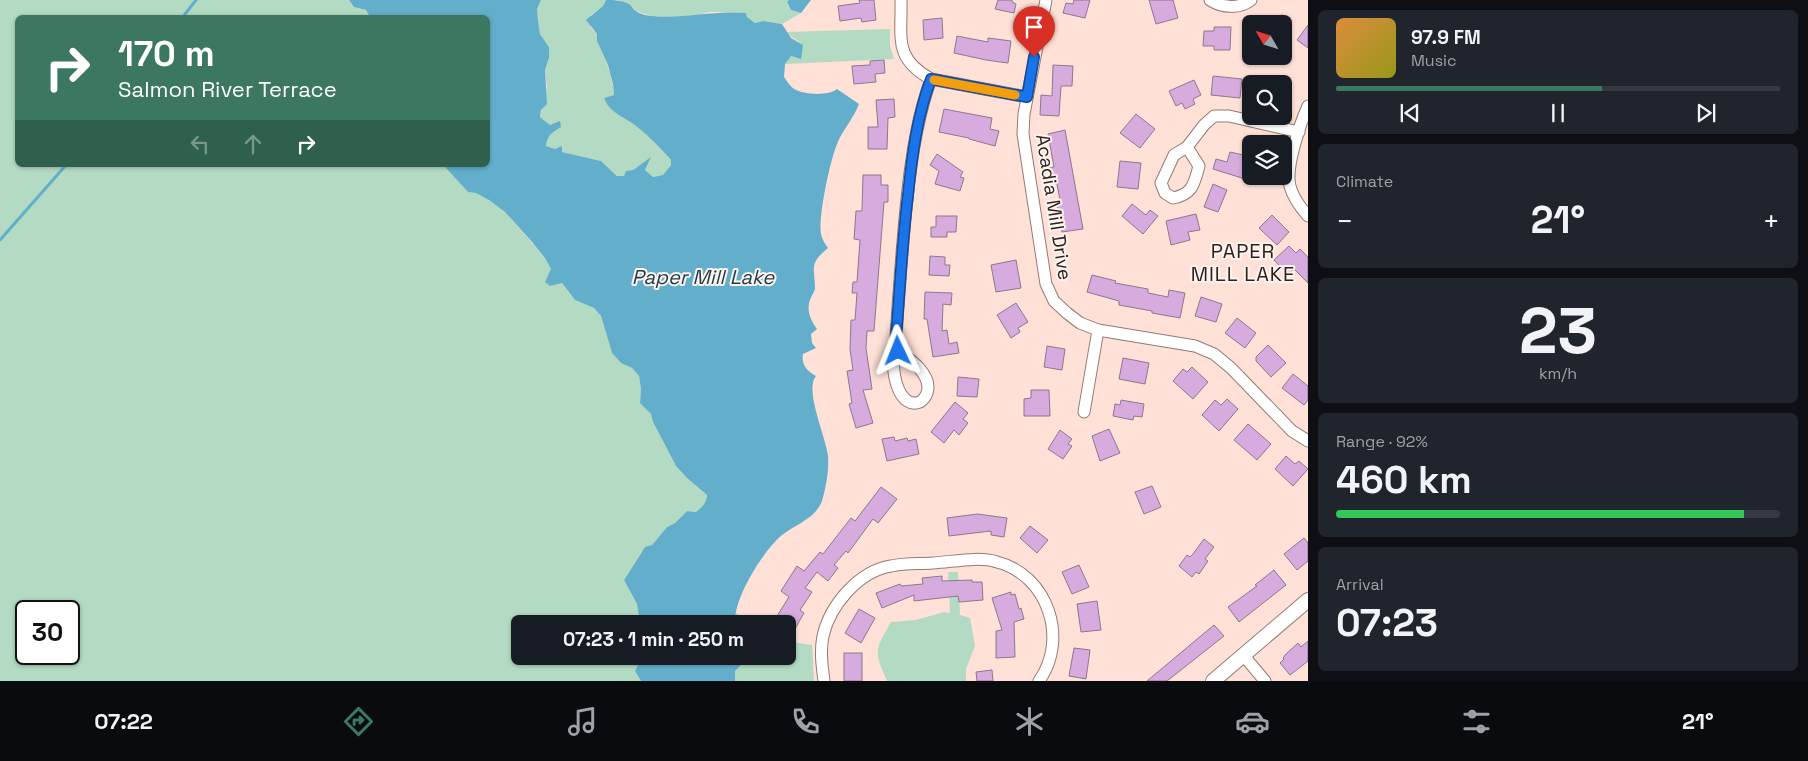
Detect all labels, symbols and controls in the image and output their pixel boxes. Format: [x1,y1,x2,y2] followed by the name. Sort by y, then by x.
[1013,6,1055,57] pin
[1020,13,1048,41] icon: arrive
[1242,15,1292,65] north arrow
[1242,15,1292,185] map controls
[1411,25,1481,50] text: 97.9 FM
[118,32,215,76] text: 170 m
[35,35,100,100] icon: right
[1411,50,1457,71] text: Music
[118,75,337,103] text: Salmon River Terrace
[1242,75,1292,125] button: search
[1396,99,1424,127] icon: previous
[1544,99,1572,127] icon: pause
[1692,99,1720,127] icon: next
[186,130,214,158] icon: left
[239,130,267,158] icon: ahead
[292,130,320,158] icon: right
[1030,132,1078,282] street label: Acadia Mill Drive
[1242,135,1292,185] button: layers
[1336,171,1393,192] text: Climate
[1531,196,1585,244] text: 21°
[1336,203,1353,239] text: −
[1763,203,1780,239] text: +
[1191,238,1295,287] district label: PAPER MILL LAKE
[632,264,775,290] water label: Paper Mill Lake
[1519,289,1597,372] text: 23
[871,324,923,376] position arrow
[1539,363,1577,384] text: km/h
[1336,431,1428,452] text: Range · 92%
[1336,456,1472,504] text: 460 km
[1336,574,1384,595] text: Arrival
[1336,599,1438,647] text: 07:23
[15,600,80,665] speed limit sign: 30
[563,627,744,652] text: 07:23 · 1 min · 250 m
[341,704,376,739] icon: directions
[565,704,600,739] icon: music
[788,704,823,739] icon: phone
[1012,704,1047,739] icon: climate
[1235,704,1270,739] icon: car
[1459,704,1494,739] icon: filters
[94,707,153,735] text: 07:22
[1682,707,1714,735] text: 21°

